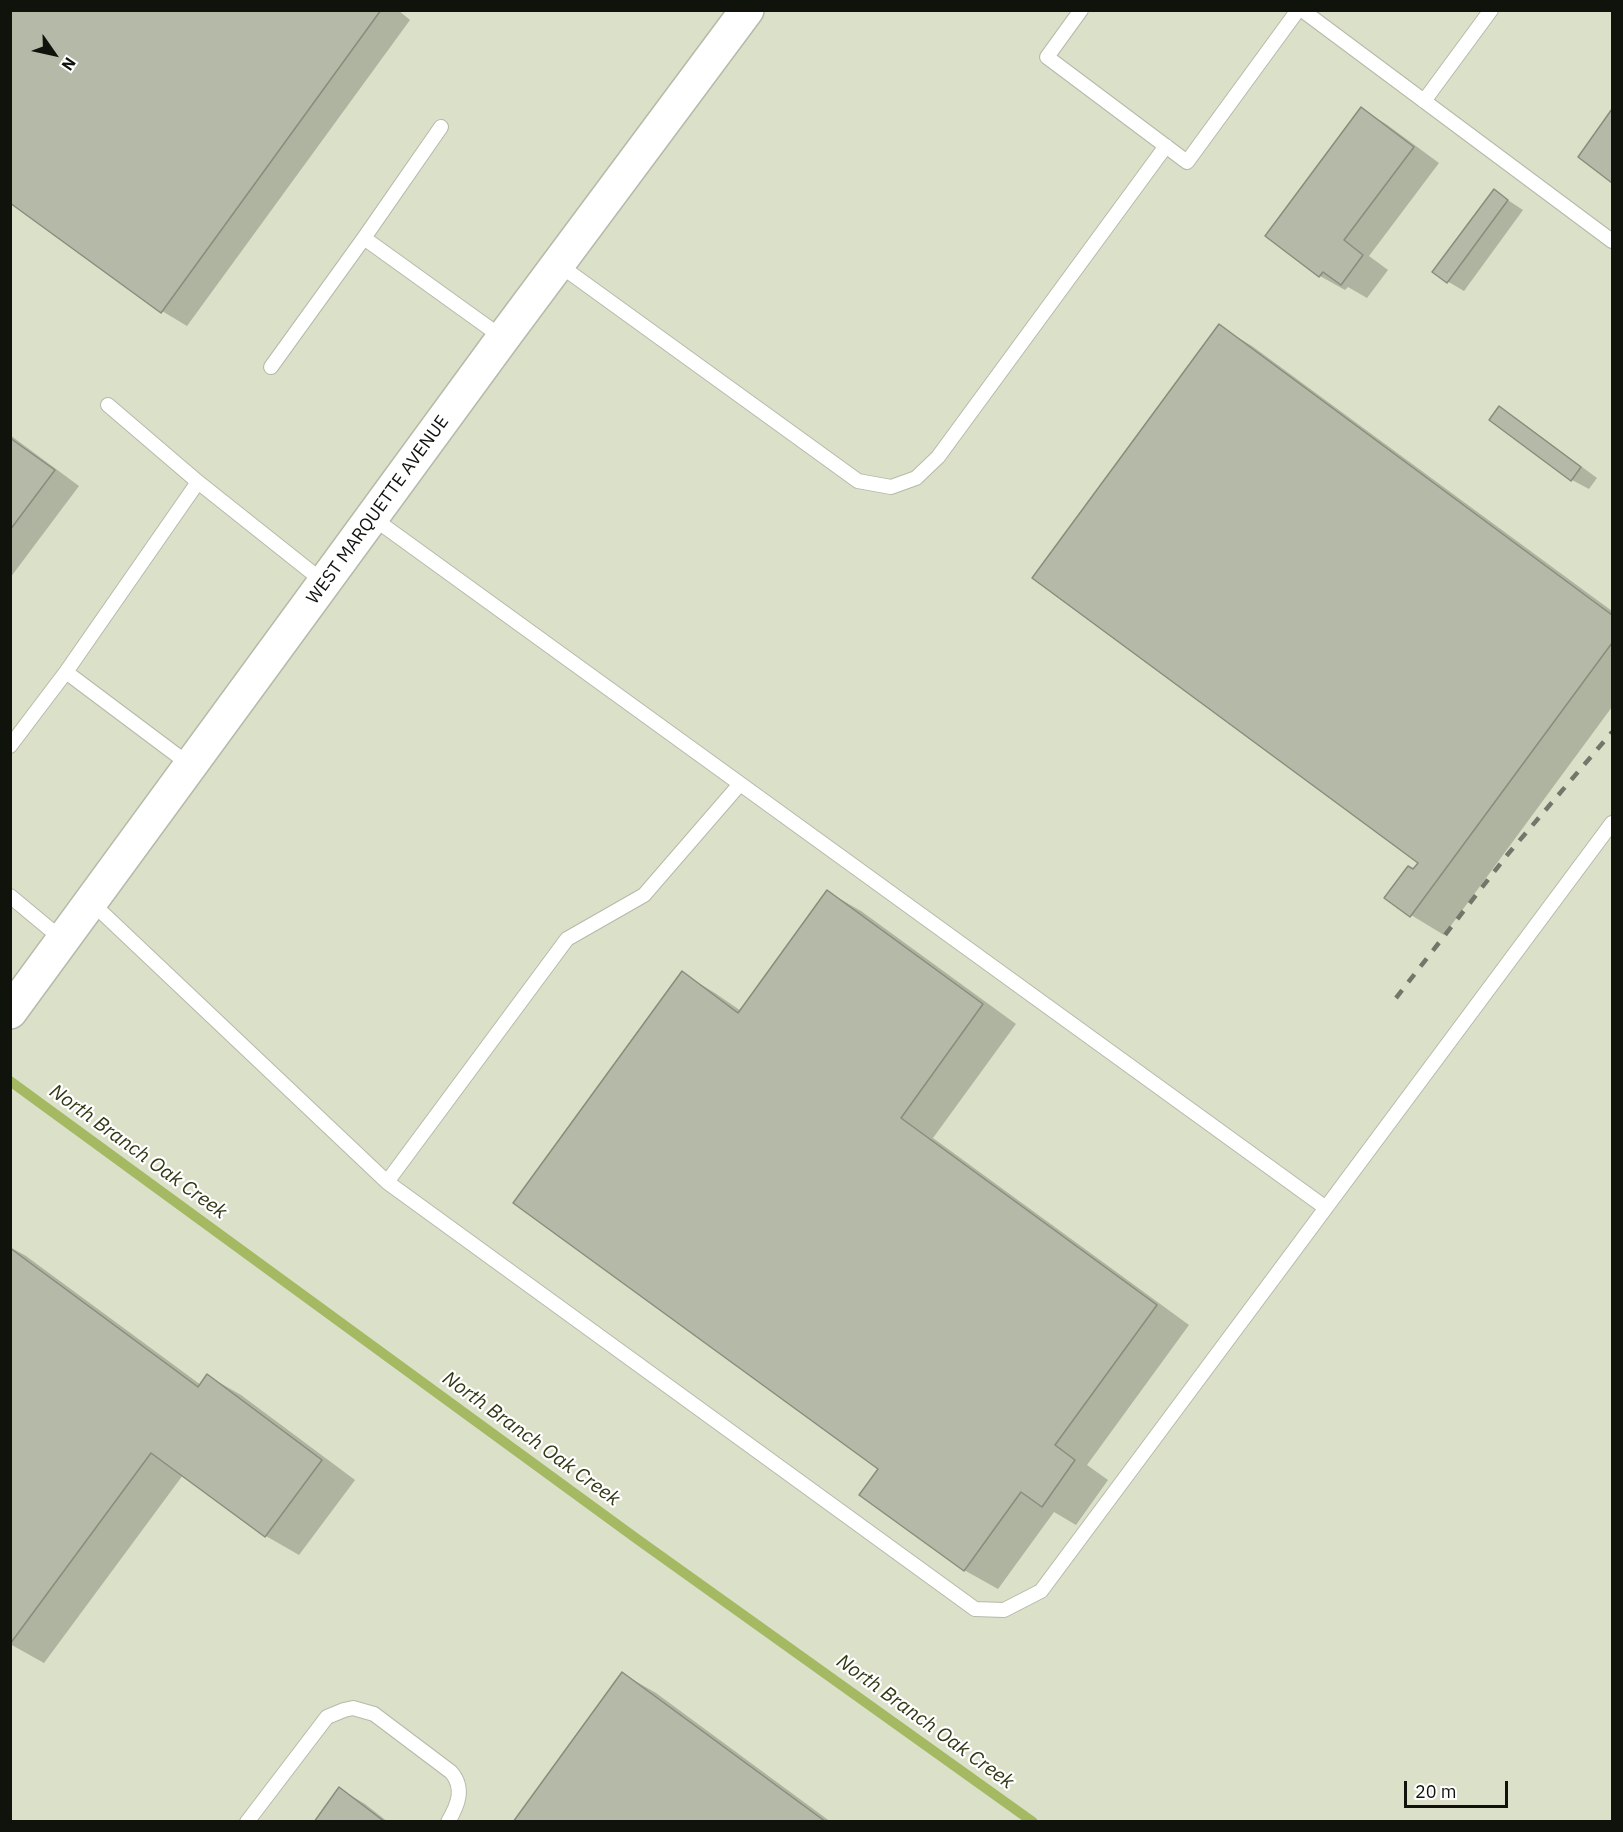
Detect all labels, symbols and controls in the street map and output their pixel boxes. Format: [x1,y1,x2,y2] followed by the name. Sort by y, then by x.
[24,24,84,84] north arrow
[57,54,80,74] text: N
[302,412,454,608] street label: WEST MARQUETTE AVENUE
[45,1080,231,1224] water label: North Branch Oak Creek
[438,1367,624,1511] water label: North Branch Oak Creek
[832,1650,1018,1794] water label: North Branch Oak Creek
[1407,1769,1510,1807] scale bar
[1415,1780,1457,1803] text: 20 m

